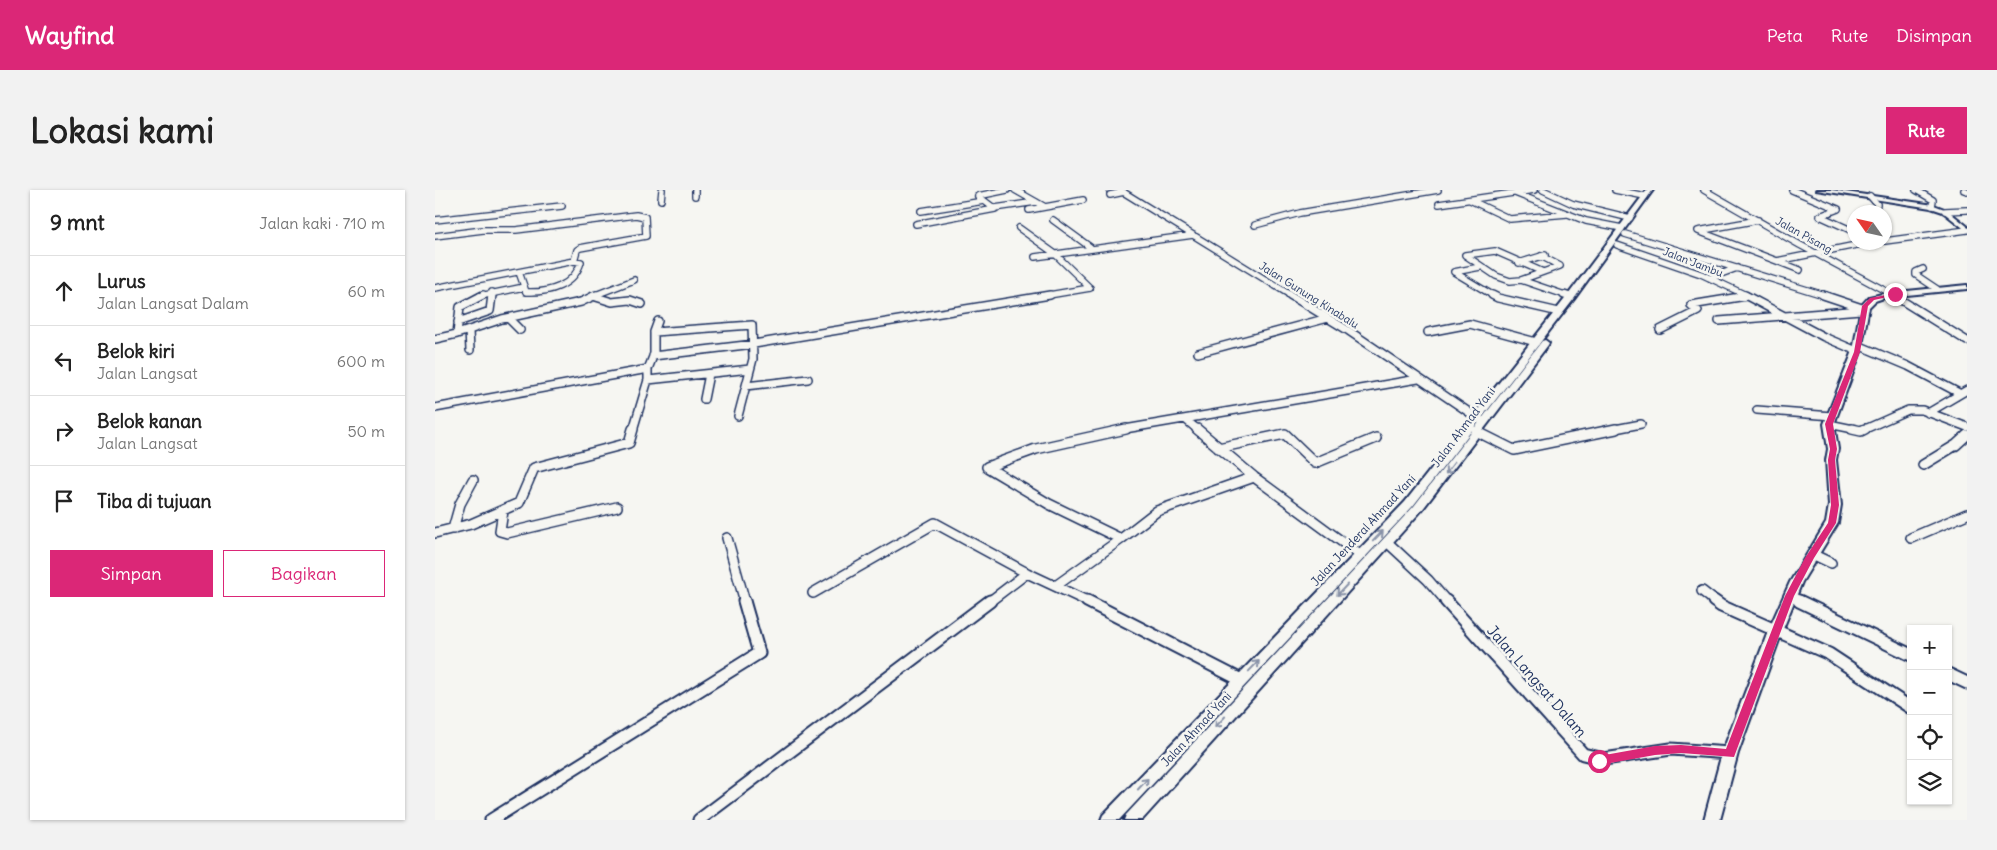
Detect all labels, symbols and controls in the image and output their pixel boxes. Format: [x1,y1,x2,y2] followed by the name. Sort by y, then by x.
[25,20,114,50] text: Wayfind
[1767,24,1803,47] text: Peta
[1831,24,1868,47] text: Rute
[1896,24,1972,47] text: Disimpan
[1886,107,1967,154] button: Rute
[30,108,214,152] text: Lokasi kami
[1847,205,1892,250] north arrow
[50,209,105,236] text: 9 mnt
[259,213,385,233] text: Jalan kaki · 710 m
[1773,214,1835,256] street label: Jalan Pisang
[1661,244,1726,280] street label: Jalan Jambu
[1257,259,1362,332] street label: Jalan Gunung Kinabalu
[97,269,146,293] text: Lurus
[50,277,78,305] icon: ahead
[347,281,385,301] text: 60 m
[1884,283,1907,306] route end
[97,293,249,313] text: Jalan Langsat Dalam
[97,339,175,363] text: Belok kiri
[50,347,78,375] icon: left
[337,351,385,371] text: 600 m
[97,363,198,383] text: Jalan Langsat
[1428,384,1498,470] street label: Jalan Ahmad Yani
[97,409,202,433] text: Belok kanan
[50,417,78,445] icon: right
[347,421,385,441] text: 50 m
[97,433,198,453] text: Jalan Langsat
[1444,461,1455,474] one-way arrow
[1308,471,1418,589] street label: Jalan Jenderal Ahmad Yani
[50,487,78,515] icon: arrive
[97,489,212,513] text: Tiba di tujuan
[1372,530,1384,542] one-way arrow
[50,550,213,597] button: Simpan
[223,550,385,597] button: Bagikan
[1336,583,1348,596] one-way arrow
[1483,621,1591,741] street label: Jalan Langsat Dalam
[1907,625,1952,805] map controls
[1907,625,1952,670] button: +
[1248,660,1260,673] one-way arrow
[1907,670,1952,715] button: −
[1158,689,1234,769] street label: Jalan Ahmad Yani
[1907,715,1952,760] button: locate
[1214,716,1226,729] one-way arrow
[1588,750,1611,773] route start
[1907,760,1952,805] button: layers
[1137,778,1149,791] one-way arrow

